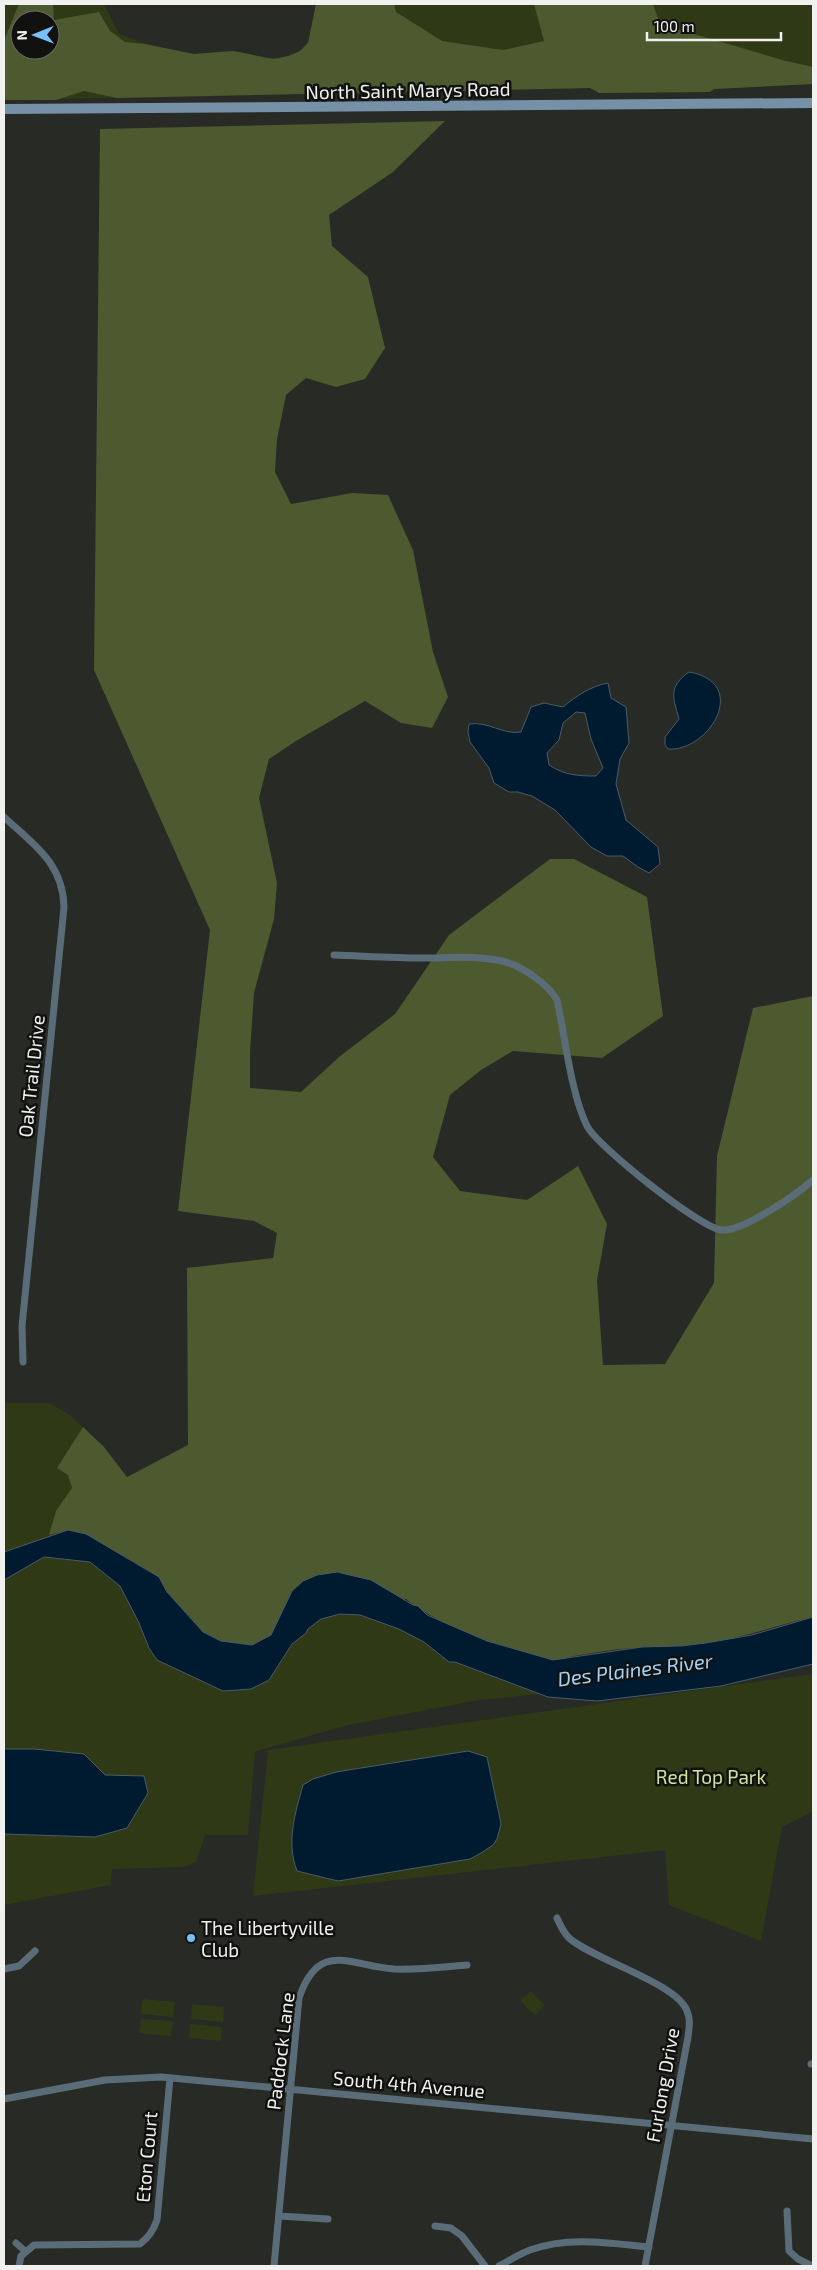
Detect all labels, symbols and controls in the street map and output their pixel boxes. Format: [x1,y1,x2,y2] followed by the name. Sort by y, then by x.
[10,10,60,60] north arrow
[647,10,781,42] scale bar
[654,17,695,35] text: 100 m
[13,30,30,40] text: N
[305,77,511,103] street label: North Saint Marys Road
[13,1014,49,1138] street label: Oak Trail Drive
[556,1647,715,1690] water label: Des Plaines River
[656,1765,767,1788] park label: Red Top Park
[201,1916,334,1961] place label: The Libertyville Club
[185,1932,197,1944] marker: The Libertyville Club
[261,1991,299,2111] street label: Paddock Lane
[641,2026,683,2144] street label: Furlong Drive
[332,2066,486,2102] street label: South 4th Avenue
[131,2111,161,2203] street label: Eton Court

